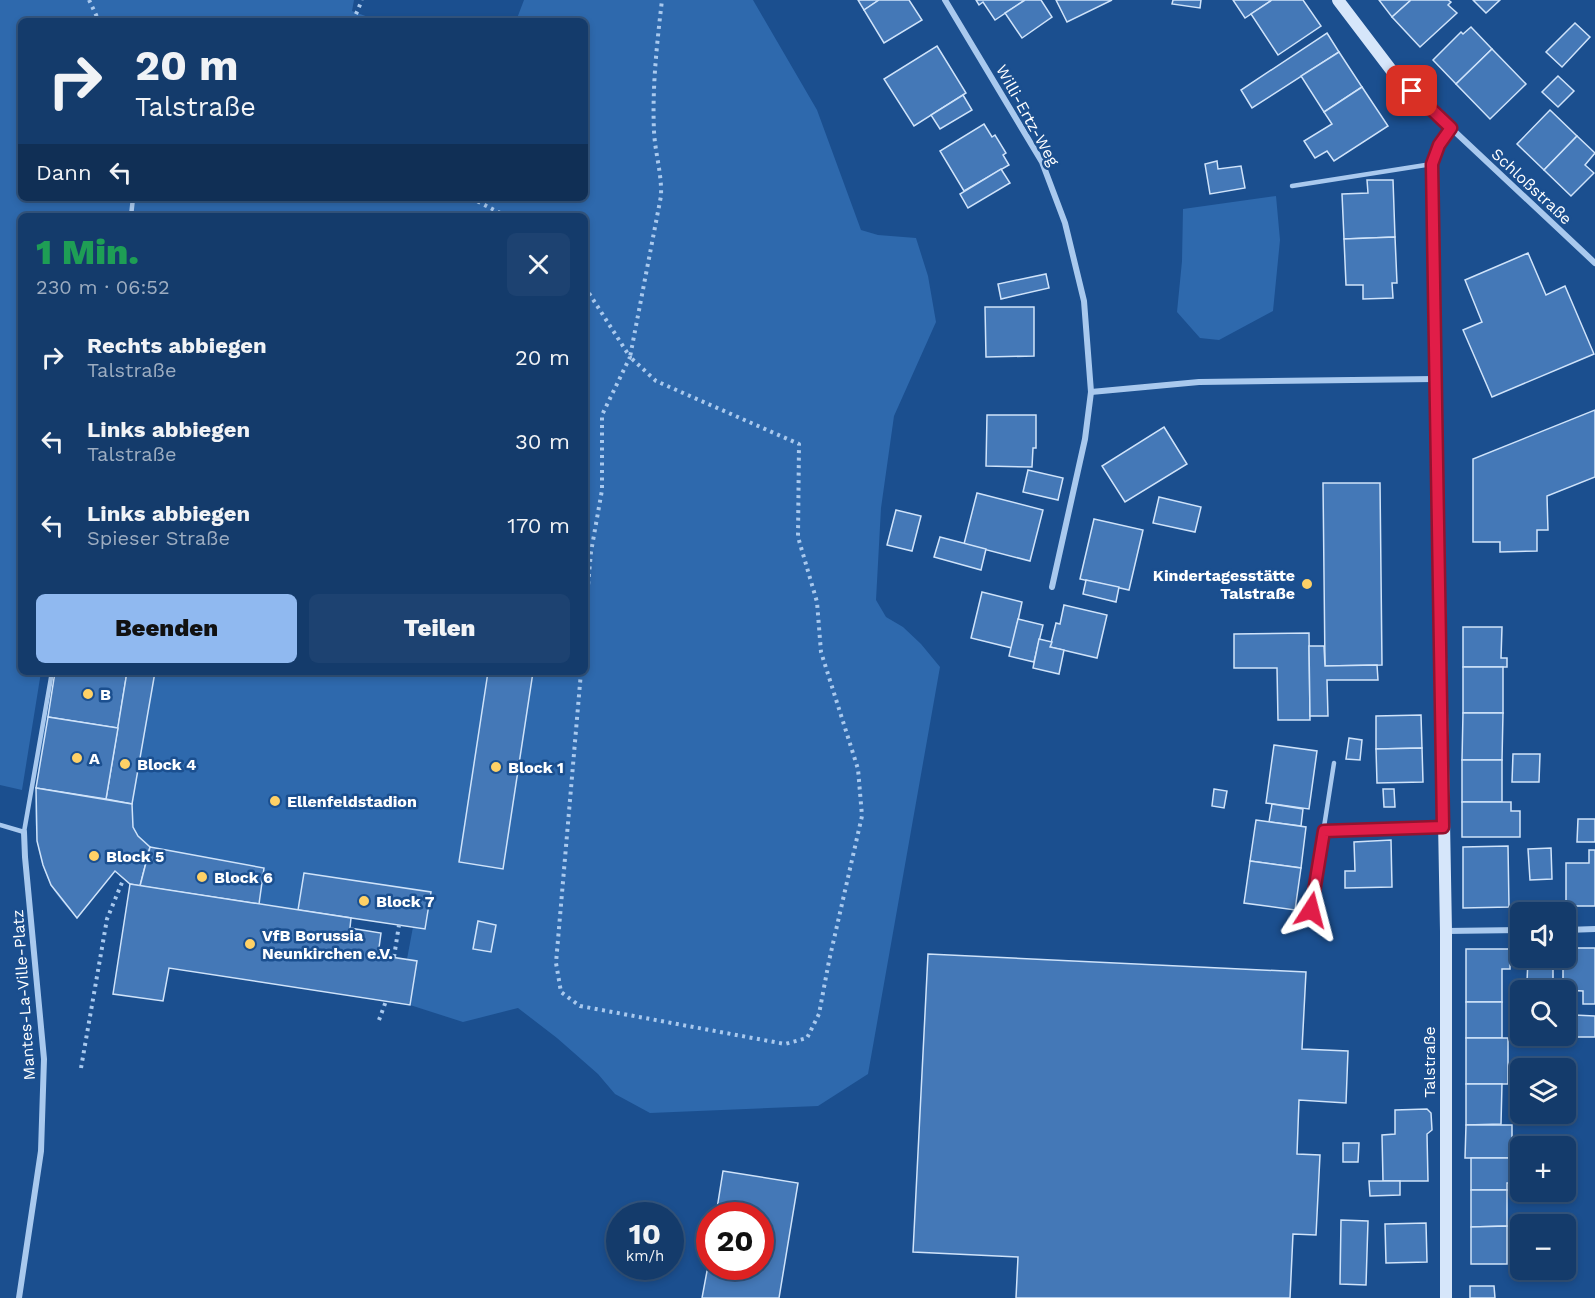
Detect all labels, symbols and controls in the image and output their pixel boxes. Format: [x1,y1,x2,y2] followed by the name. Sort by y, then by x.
[135,41,239,90] text: 20 m
[36,42,114,120] icon: right
[992,61,1063,170] street label: Willi-Ertz-Weg
[1386,65,1437,116] pin
[1395,74,1428,107] icon: arrive
[135,91,256,123] text: Talstraße
[1487,144,1576,228] street label: Schloßstraße
[104,156,137,189] icon: left
[36,160,92,185] text: Dann
[36,231,139,273] text: 1 Min.
[507,233,570,296] button: close
[36,275,170,299] text: 230 m · 06:52
[87,333,267,358] text: Rechts abbiegen
[36,341,69,374] icon: right
[515,345,570,370] text: 20 m
[87,358,177,382] text: Talstraße
[87,417,250,442] text: Links abbiegen
[36,425,69,458] icon: left
[515,429,570,454] text: 30 m
[87,442,177,466] text: Talstraße
[87,501,250,526] text: Links abbiegen
[36,509,69,542] icon: left
[507,513,570,538] text: 170 m
[87,526,230,550] text: Spieser Straße
[1153,566,1295,603] place label: Kindertagesstätte Talstraße
[1300,577,1314,591] marker: Kindertagesstätte Talstraße
[36,594,297,663] button: Beenden
[309,594,570,663] button: Teilen
[100,685,111,704] place label: B
[81,687,95,701] marker: B
[89,749,100,768] place label: A
[70,751,84,765] marker: A
[137,755,196,774] place label: Block 4
[118,757,132,771] marker: Block 4
[508,758,564,777] place label: Block 1
[489,760,503,774] marker: Block 1
[287,792,417,811] place label: Ellenfeldstadion
[268,794,282,808] marker: Ellenfeldstadion
[106,847,164,866] place label: Block 5
[87,849,101,863] marker: Block 5
[214,868,273,887] place label: Block 6
[195,870,209,884] marker: Block 6
[1279,878,1343,942] position arrow
[376,892,435,911] place label: Block 7
[357,894,371,908] marker: Block 7
[1510,902,1576,1280] map controls
[1510,902,1576,968] button: sound
[8,909,39,1081] street label: Mantes-La-Ville-Platz
[262,926,393,963] place label: VfB Borussia Neunkirchen e.V.
[243,937,257,951] marker: VfB Borussia Neunkirchen e.V.
[1510,980,1576,1046] button: search
[1420,1026,1439,1098] street label: Talstraße
[1510,1058,1576,1124] button: layers
[1510,1136,1576,1202] button: +
[696,1202,774,1280] speed limit sign: 20
[1510,1214,1576,1280] button: −
[629,1216,661,1251] text: 10
[626,1247,664,1265] text: km/h

